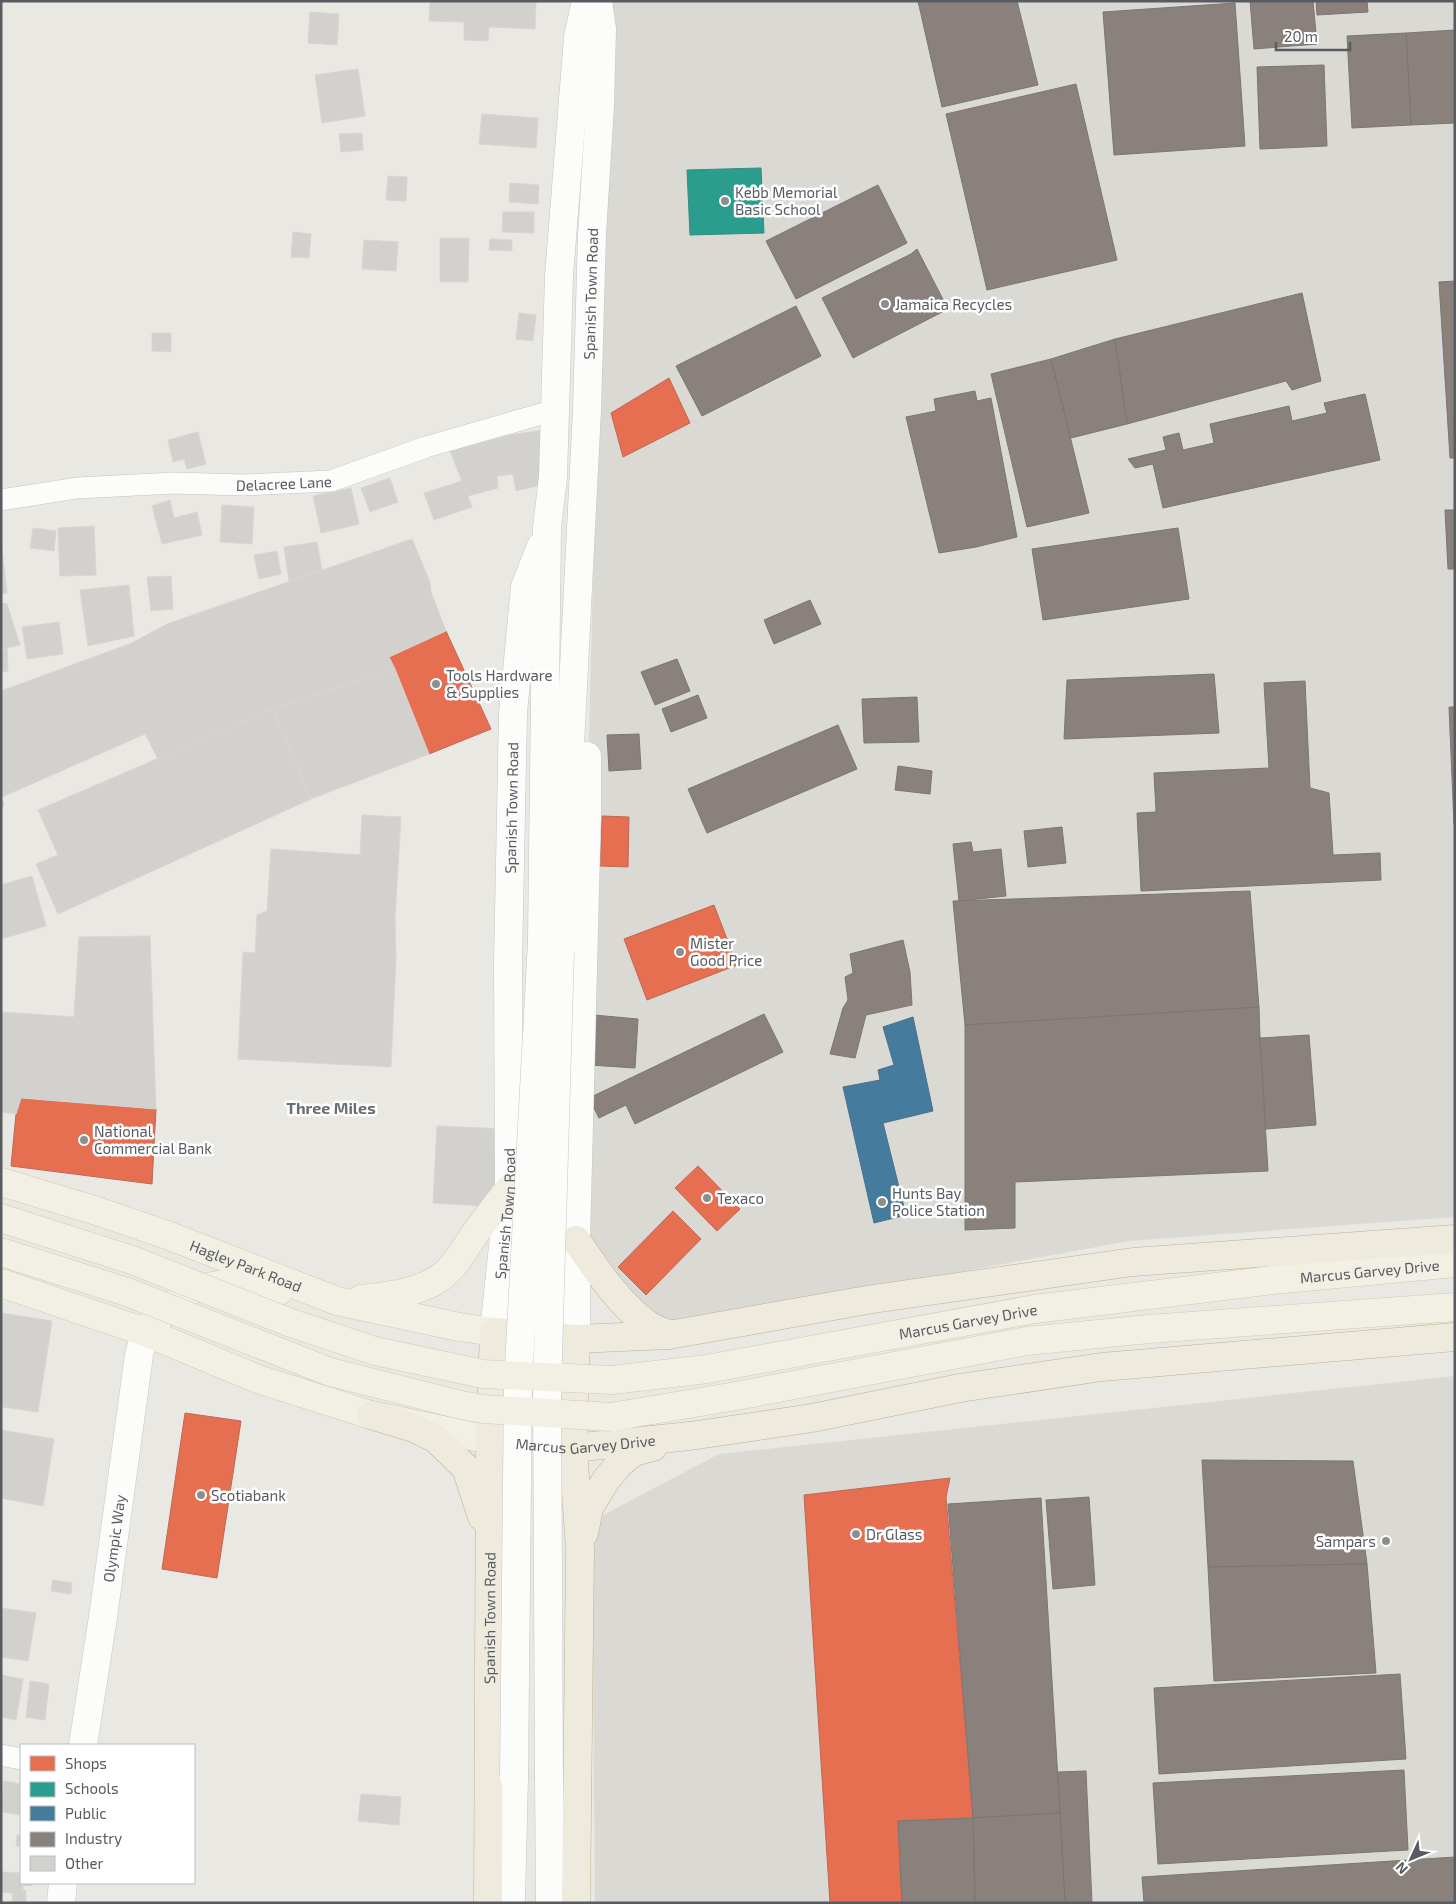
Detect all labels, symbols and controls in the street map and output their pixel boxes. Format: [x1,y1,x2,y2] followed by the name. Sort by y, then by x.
[1276,20,1350,52] scale bar
[1284,27,1318,45] text: 20 m
[735,183,838,218] place label: Kebb Memorial Basic School
[719,195,731,207] marker: Kebb Memorial Basic School
[579,227,601,360] street label: Spanish Town Road
[895,295,1012,313] place label: Jamaica Recycles
[879,298,891,310] marker: Jamaica Recycles
[236,472,332,494] street label: Delacree Lane
[446,666,553,701] place label: Tools Hardware & Supplies
[430,678,442,690] marker: Tools Hardware & Supplies
[501,742,521,874] street label: Spanish Town Road
[690,934,762,969] place label: Mister Good Price
[674,946,686,958] marker: Mister Good Price
[286,1098,376,1117] district label: Three Miles
[94,1122,212,1157] place label: National Commercial Bank
[78,1134,90,1146] marker: National Commercial Bank
[491,1148,518,1280] street label: Spanish Town Road
[892,1184,985,1219] place label: Hunts Bay Police Station
[717,1189,764,1207] place label: Texaco
[701,1192,713,1204] marker: Texaco
[876,1196,888,1208] marker: Hunts Bay Police Station
[187,1236,305,1296] street label: Hagley Park Road
[1299,1255,1440,1286] street label: Marcus Garvey Drive
[897,1300,1039,1343] street label: Marcus Garvey Drive
[515,1431,656,1457] street label: Marcus Garvey Drive
[211,1486,286,1504] place label: Scotiabank
[195,1489,207,1501] marker: Scotiabank
[99,1493,129,1583] street label: Olympic Way
[866,1525,922,1543] place label: Dr Glass
[850,1528,862,1540] marker: Dr Glass
[1316,1532,1376,1550] place label: Sampars
[1380,1535,1392,1547] marker: Sampars
[480,1552,499,1684] street label: Spanish Town Road
[20,1744,195,1884] legend
[65,1754,107,1772] text: Shops
[65,1779,119,1797] text: Schools
[65,1804,106,1822] text: Public
[65,1829,122,1847] text: Industry
[1386,1834,1436,1884] north arrow
[65,1854,104,1872] text: Other
[1392,1859,1411,1878] text: N

